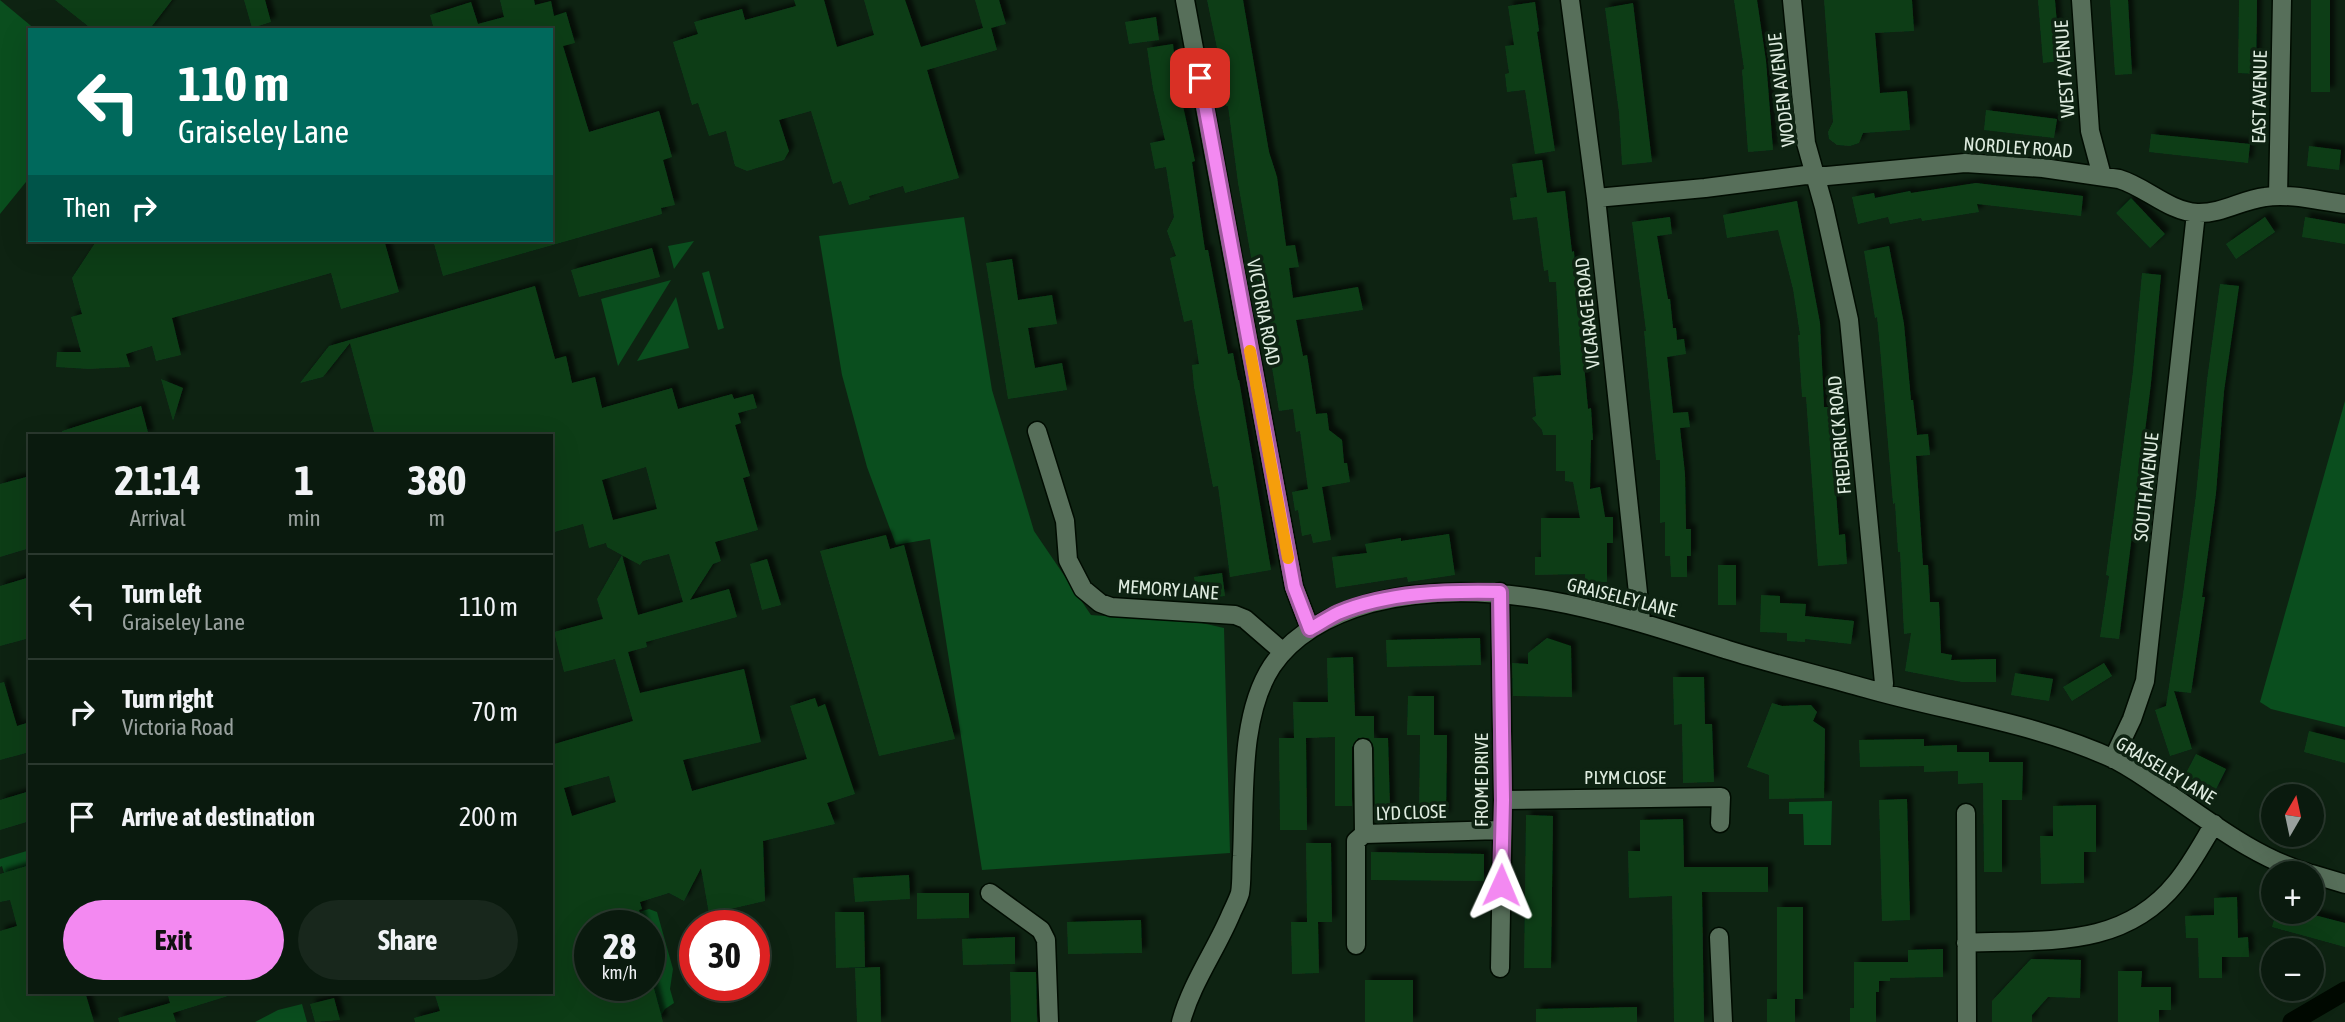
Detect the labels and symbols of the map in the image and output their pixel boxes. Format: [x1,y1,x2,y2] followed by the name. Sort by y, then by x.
[2050,20,2078,118] street label: WEST AVENUE
[1763,32,1799,148] street label: WODEN AVENUE
[1170,48,1230,108] pin
[2247,50,2271,144] street label: EAST AVENUE
[1963,132,2073,162] street label: NORDLEY ROAD
[1570,256,1604,370] street label: VICARAGE ROAD
[1243,257,1285,367] street label: VICTORIA ROAD
[1823,375,1855,495] street label: FREDERICK ROAD
[2129,432,2163,542] street label: SOUTH AVENUE
[1565,573,1679,621] street label: GRAISELEY LANE
[1117,575,1219,603] street label: MEMORY LANE
[2112,732,2220,808] street label: GRAISELEY LANE
[1470,733,1492,827] street label: FROME DRIVE
[1584,766,1666,788] street label: PLYM CLOSE
[2261,784,2324,847] north arrow
[1375,800,1447,824] street label: LYD CLOSE
[1464,848,1538,922] position arrow
[679,910,770,1001] speed limit sign: 30

